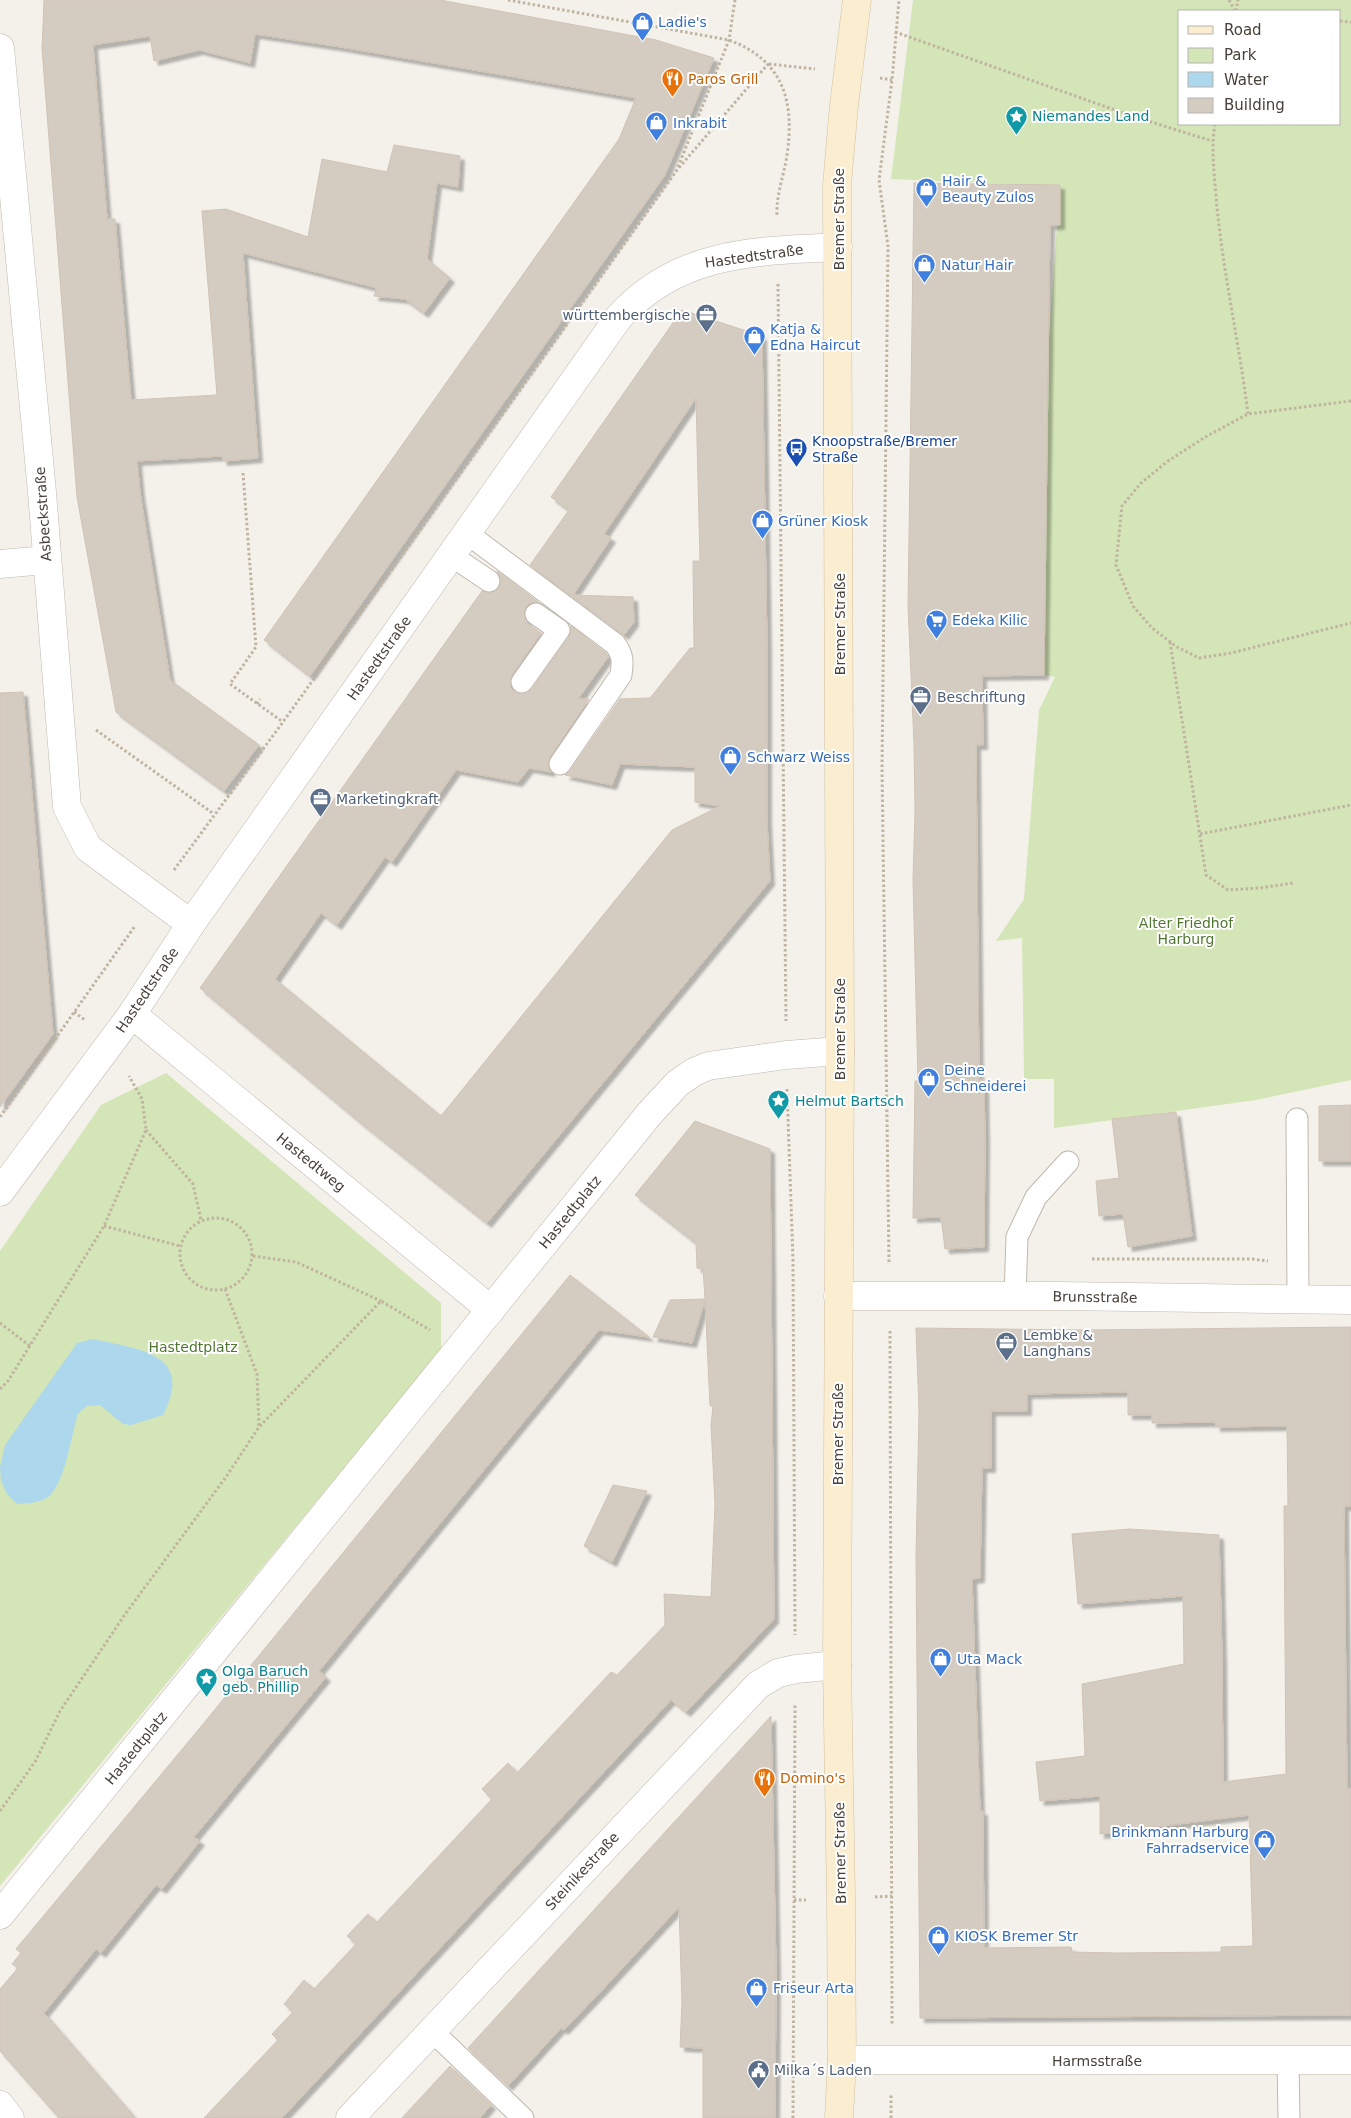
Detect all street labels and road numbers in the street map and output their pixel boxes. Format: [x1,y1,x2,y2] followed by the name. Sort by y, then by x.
[831,168,847,270] street label: Bremer Straße
[704,241,804,271] street label: Hastedtstraße
[32,466,54,562] street label: Asbeckstraße
[832,573,848,675] street label: Bremer Straße
[344,613,414,703] street label: Hastedtstraße
[113,944,181,1036] street label: Hastedtstraße
[832,978,848,1080] street label: Bremer Straße
[273,1129,349,1195] street label: Hastedtweg
[536,1172,604,1252] street label: Hastedtplatz
[1052,1288,1138,1306] street label: Brunsstraße
[830,1383,846,1485] street label: Bremer Straße
[102,1708,170,1788] street label: Hastedtplatz
[831,1802,849,1904] street label: Bremer Straße
[542,1829,622,1913] street label: Steinikestraße
[1052,2053,1142,2069] street label: Harmsstraße

